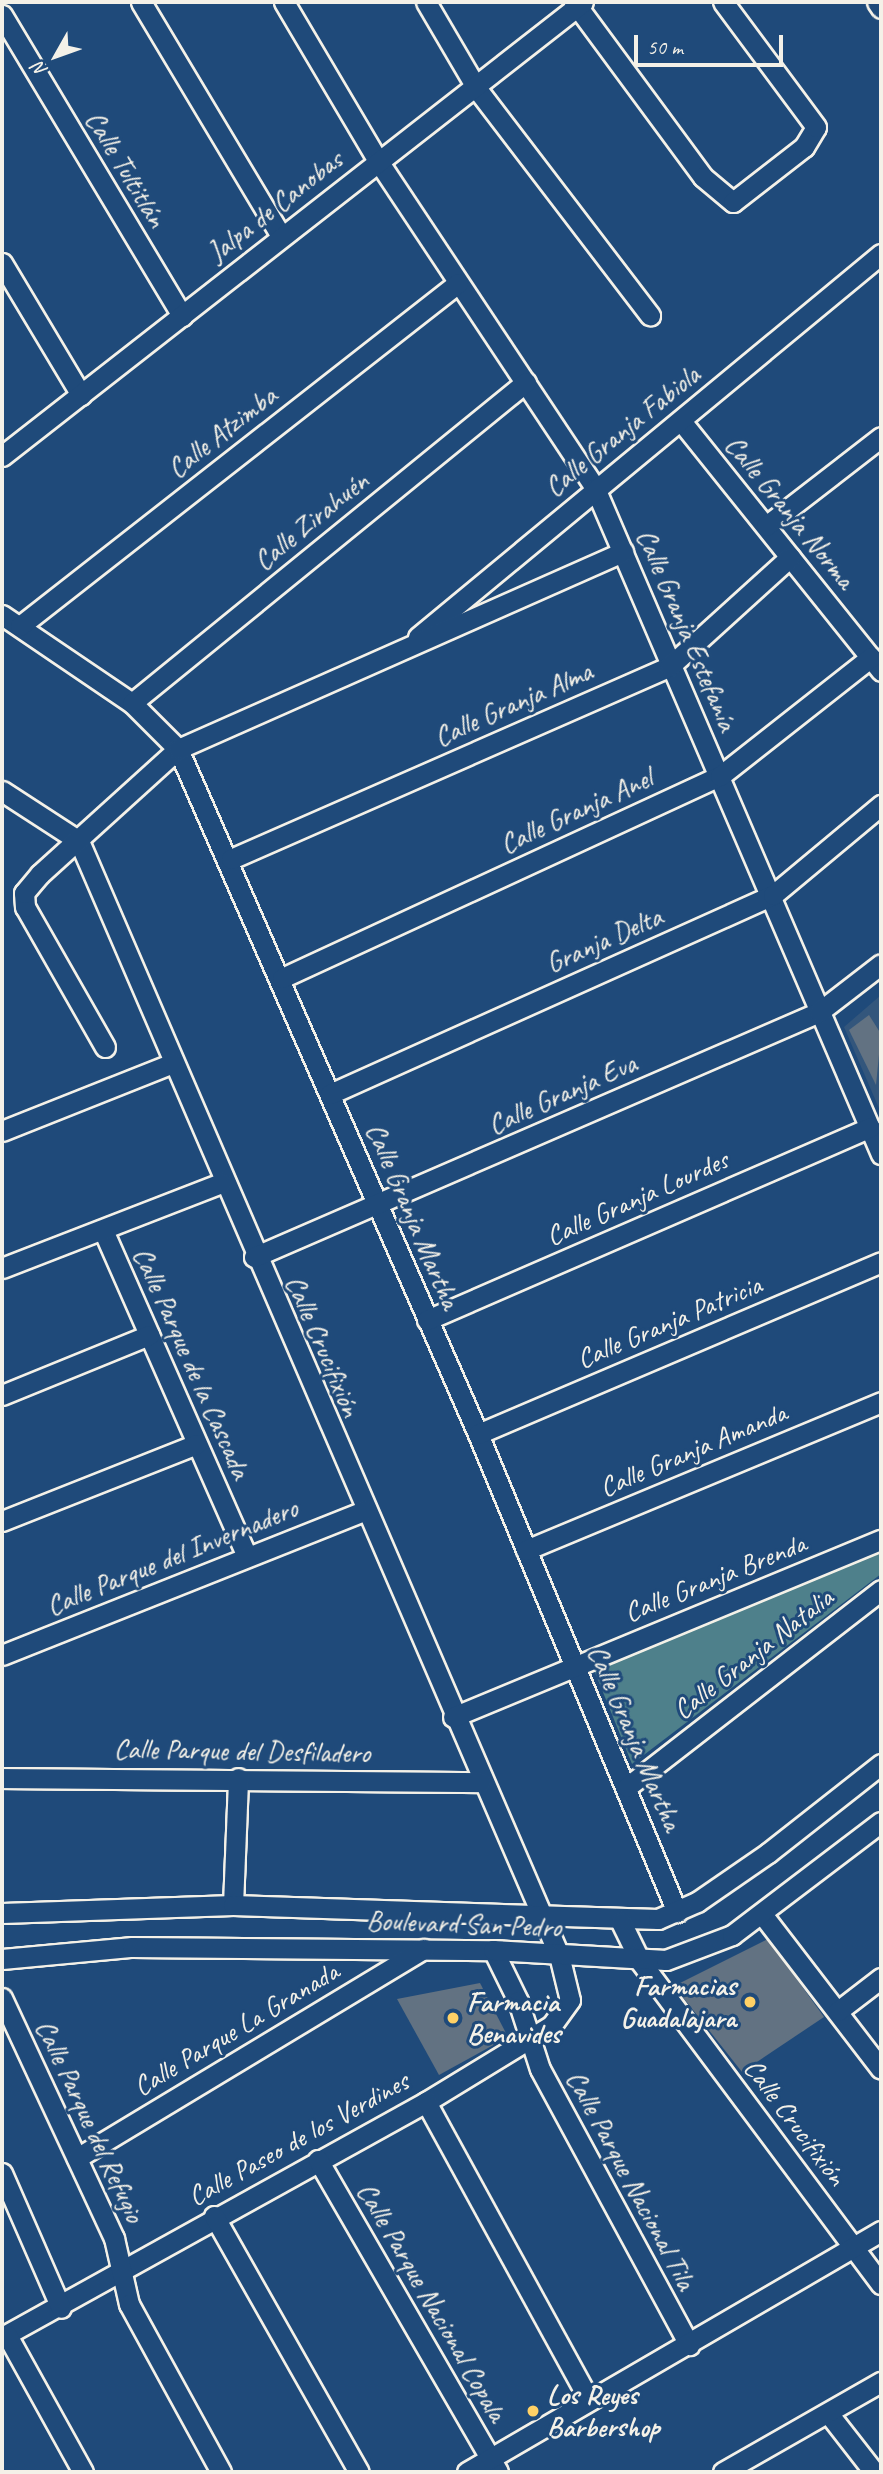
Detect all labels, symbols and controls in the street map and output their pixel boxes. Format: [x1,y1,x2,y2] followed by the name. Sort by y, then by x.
[21,21,91,91] north arrow
[638,21,787,65] scale bar
[647,34,683,60] text: 50 m
[27,57,53,82] text: N
[78,105,174,233] street label: Calle Tultitlán
[201,143,349,269] street label: Jalpa de Canobas
[537,358,707,504] street label: Calle Granja Fabiola
[162,380,282,484] street label: Calle Atzimba
[718,428,862,596] street label: Calle Granja Norma
[247,465,375,577] street label: Calle Zirahuén
[630,524,744,736] street label: Calle Granja Estefanía
[428,654,598,754] street label: Calle Granja Alma
[495,761,657,861] street label: Calle Granja Anel
[541,900,667,980] street label: Granja Delta
[483,1046,641,1142] street label: Calle Granja Eva
[359,1118,467,1314] street label: Calle Granja Martha
[541,1143,733,1253] street label: Calle Granja Lourdes
[126,1242,258,1484] street label: Calle Parque de la Cascada
[571,1268,767,1376] street label: Calle Granja Patricia
[278,1271,368,1421] street label: Calle Crucifixión
[595,1396,791,1504] street label: Calle Granja Amanda
[41,1491,303,1623] street label: Calle Parque del Invernadero
[620,1527,810,1629] street label: Calle Granja Brenda
[666,1581,840,1727] street label: Calle Granja Natalia
[581,1640,689,1836] street label: Calle Granja Martha
[113,1732,371,1770] street label: Calle Parque del Desfiladero
[366,1904,562,1944] street label: Boulevard San Pedro
[127,1954,345,2104] street label: Calle Parque La Granada
[621,1969,736,2035] place label: Farmacias Guadalajara
[467,1985,560,2051] place label: Farmacia Benavides
[742,1994,758,2010] marker: Farmacias Guadalajara
[445,2010,461,2026] marker: Farmacia Benavides
[28,2014,152,2228] street label: Calle Parque del Refugio
[737,2052,853,2192] street label: Calle Crucifixión
[558,2063,704,2297] street label: Calle Parque Nacional Tila
[182,2064,414,2214] street label: Calle Paseo de los Verdines
[349,2175,515,2429] street label: Calle Parque Nacional Copala
[547,2378,660,2444] place label: Los Reyes Barbershop
[525,2403,541,2419] marker: Los Reyes Barbershop

